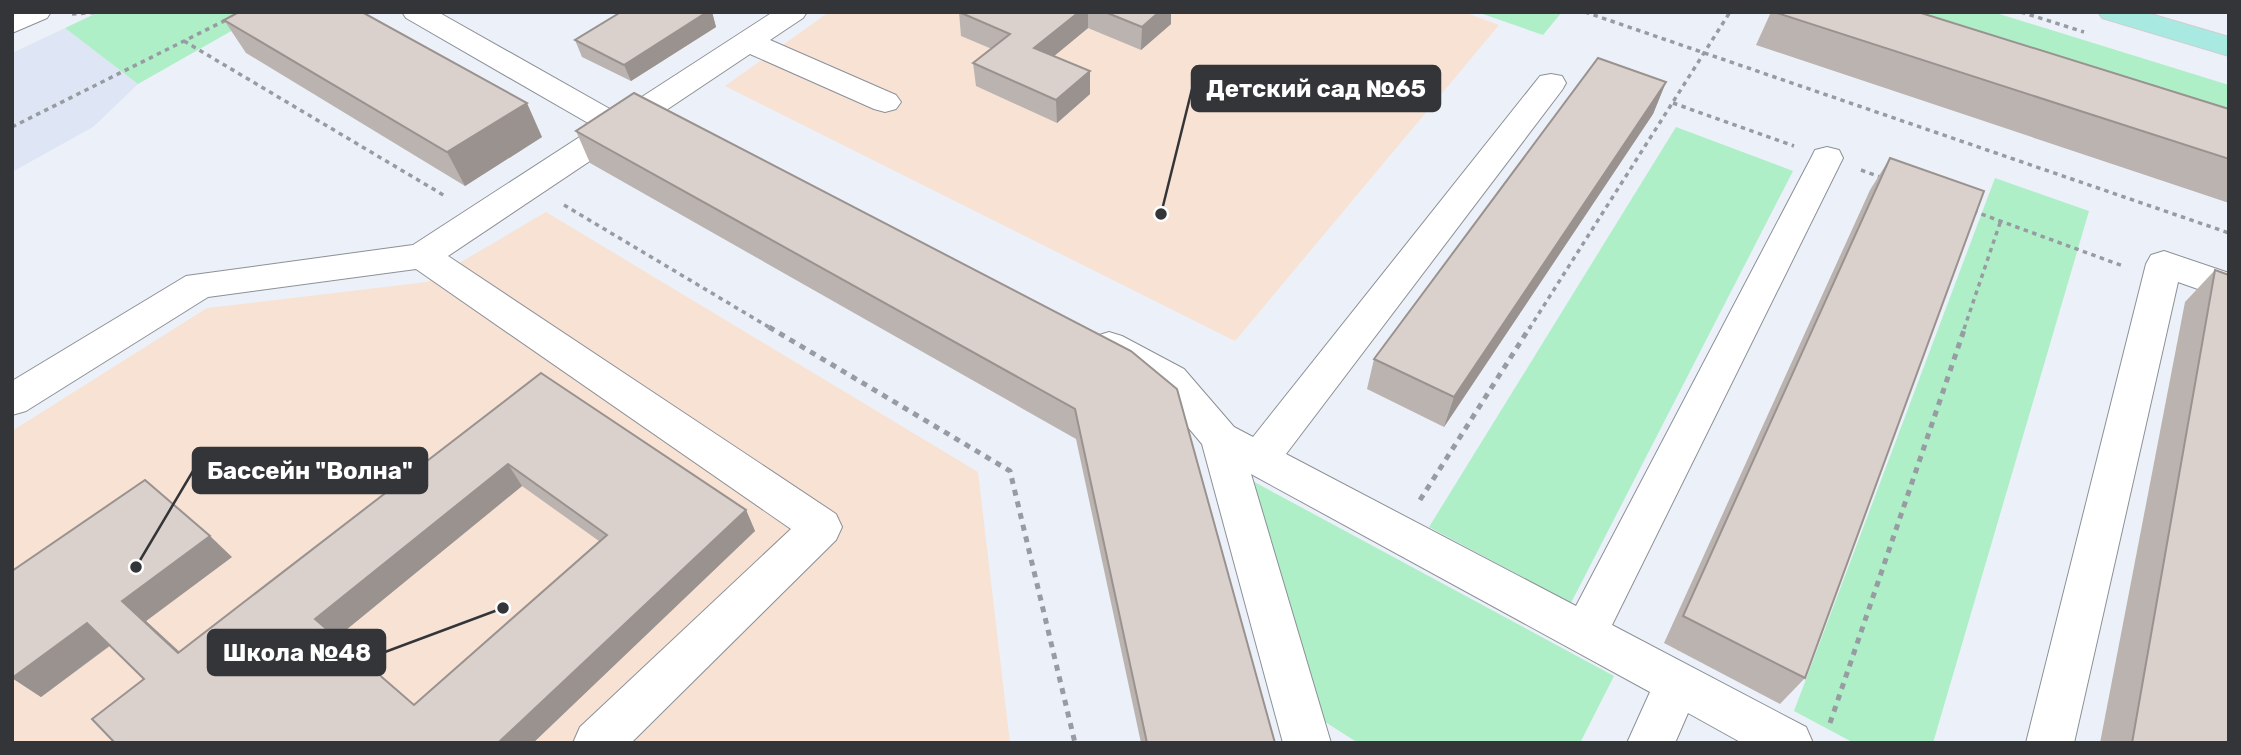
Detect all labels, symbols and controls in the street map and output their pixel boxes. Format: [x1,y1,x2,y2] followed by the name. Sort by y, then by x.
[1192,66,1440,111] callout: Детский сад №65
[1206,75,1426,103] text: Детский сад №65
[193,448,427,493] callout: Бассейн "Волна"
[207,457,413,485] text: Бассейн "Волна"
[208,630,385,675] callout: Школа №48
[223,639,371,667] text: Школа №48

